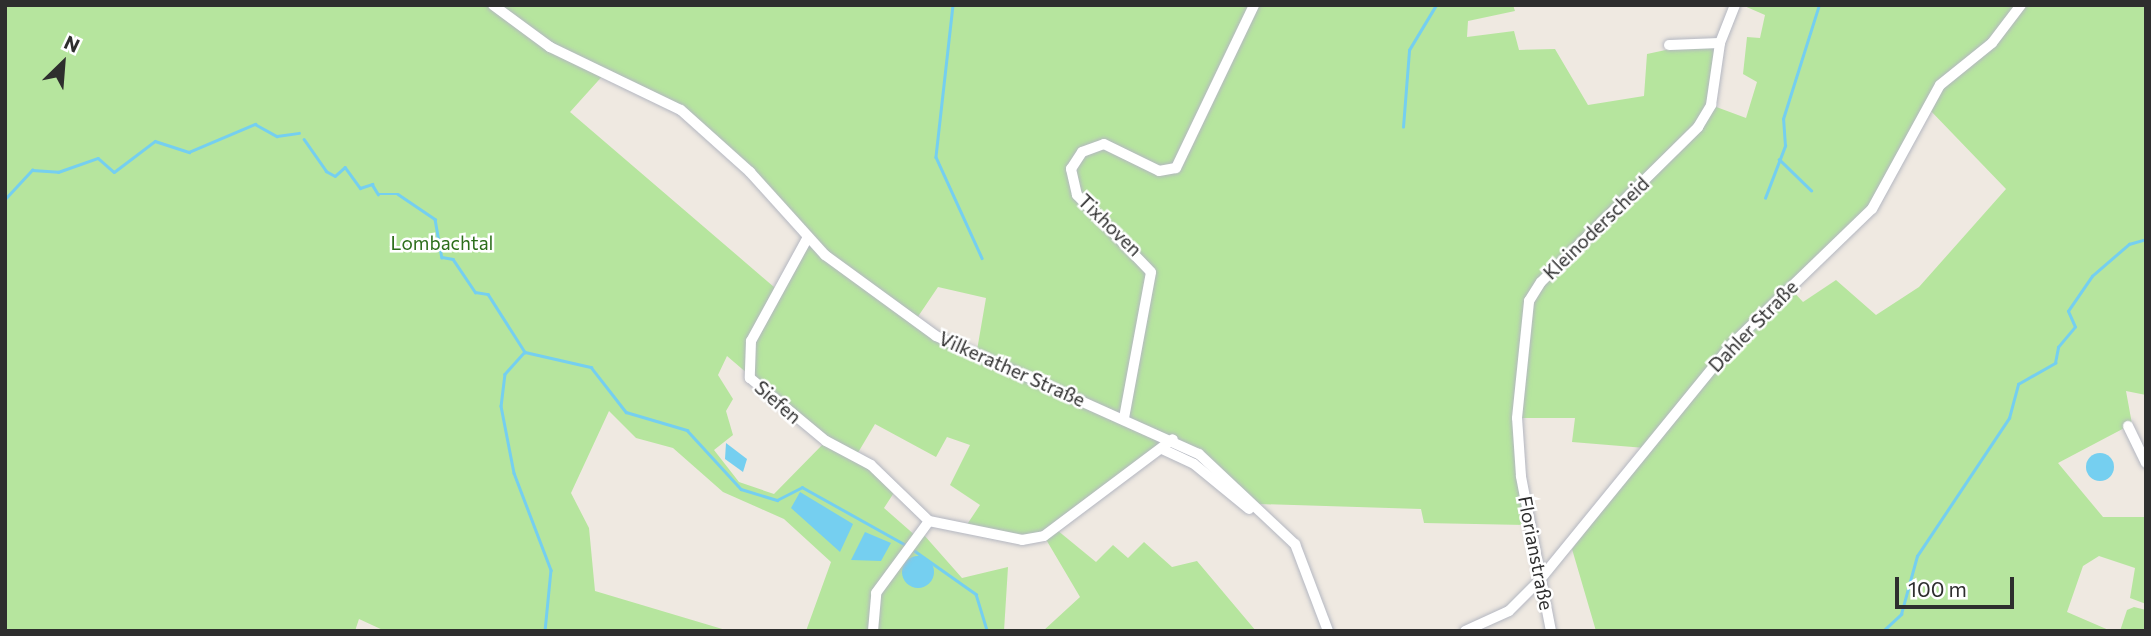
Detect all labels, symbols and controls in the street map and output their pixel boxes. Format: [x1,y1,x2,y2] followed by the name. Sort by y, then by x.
[28,28,98,98] north arrow
[61,30,83,57] text: N
[1539,172,1653,284] street label: Kleinoderscheid
[1074,189,1146,261] street label: Tixhoven
[391,232,493,254] park label: Lombachtal
[1704,275,1802,377] street label: Dahler Straße
[935,327,1089,411] street label: Vilkerather Straße
[750,376,806,428] street label: Siefen
[1514,494,1558,612] street label: Florianstraße
[1899,562,2018,606] scale bar
[1908,576,1967,601] text: 100 m

